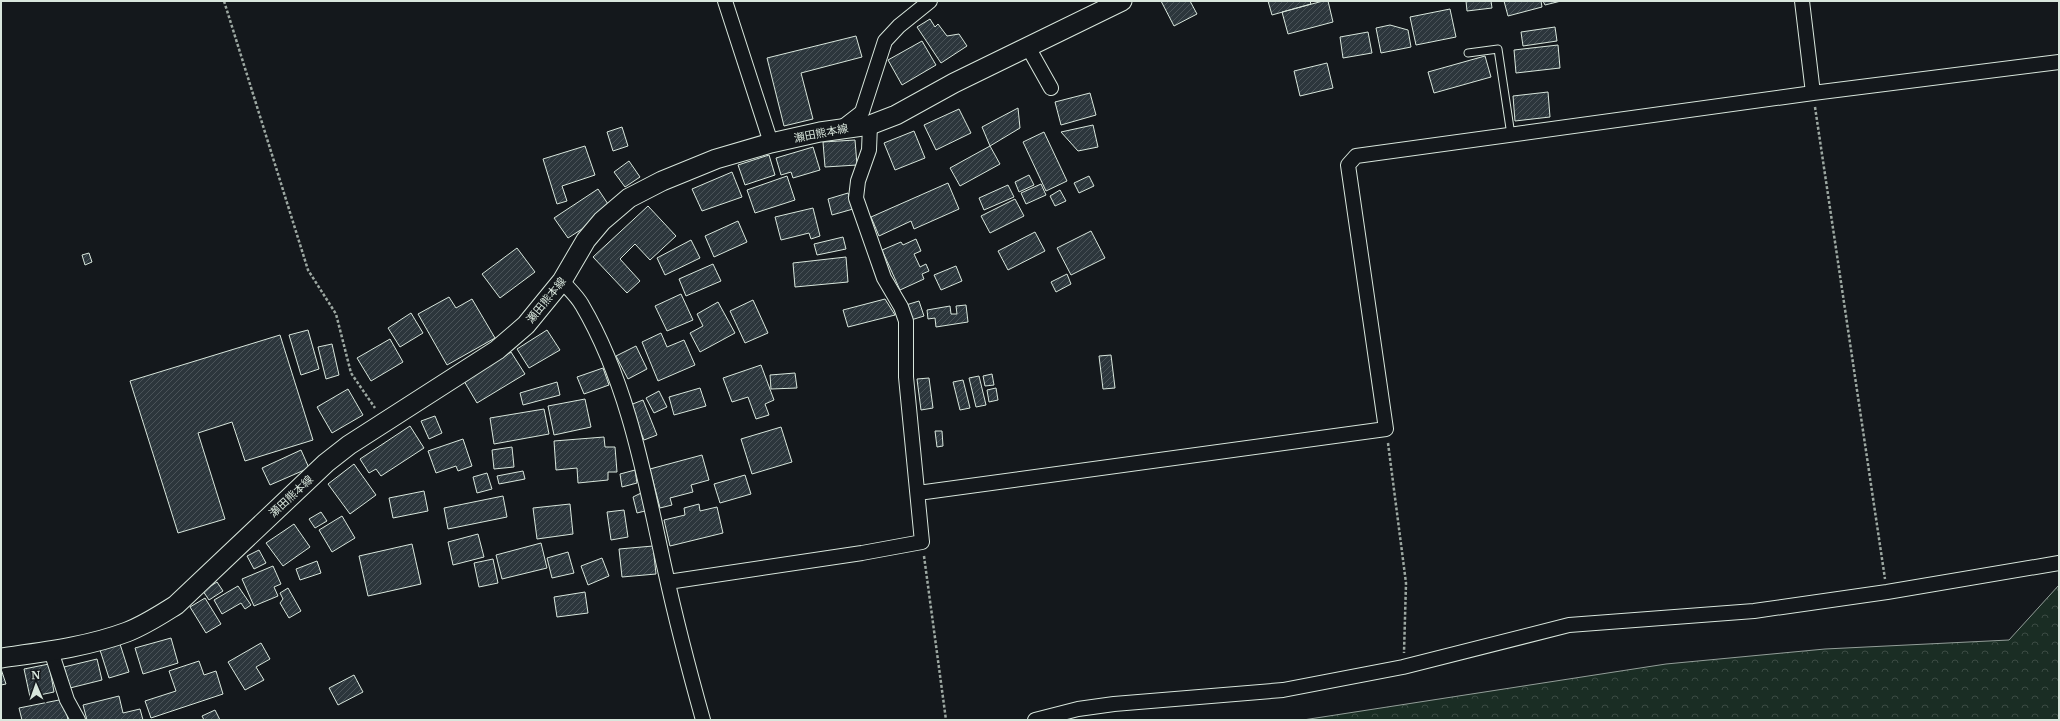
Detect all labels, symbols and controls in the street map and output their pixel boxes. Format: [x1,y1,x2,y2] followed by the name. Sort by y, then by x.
[793,121,849,145] street label: 瀬田熊本線
[523,274,569,326] street label: 瀬田熊本線
[266,472,316,520] street label: 瀬田熊本線
[16,665,56,705] north arrow
[31,668,41,682] text: N

